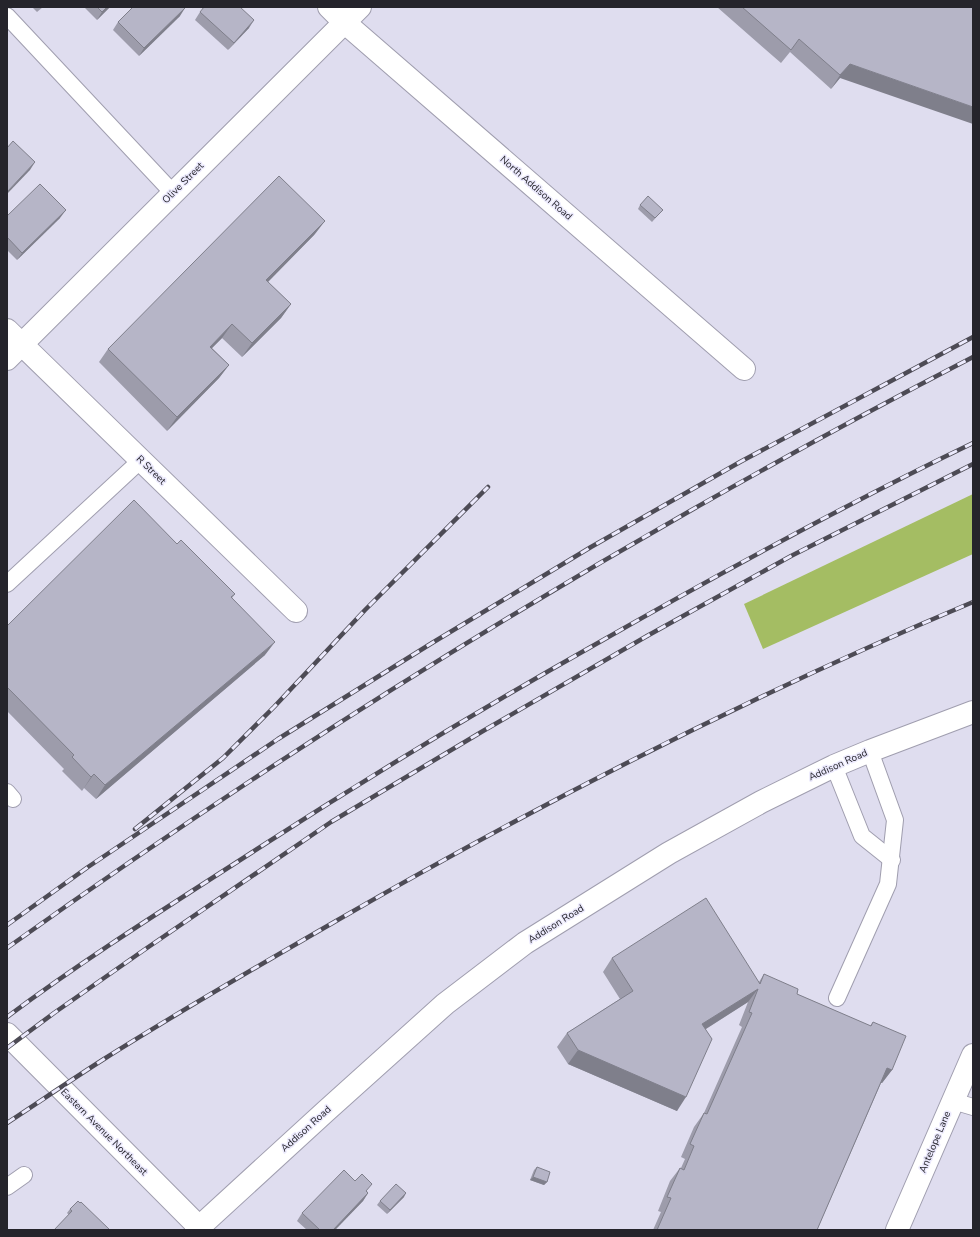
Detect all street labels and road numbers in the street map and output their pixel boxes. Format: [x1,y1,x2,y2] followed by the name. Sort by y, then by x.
[497,153,575,223] street label: North Addison Road
[159,159,207,207] street label: Olive Street
[133,452,169,488] street label: R Street
[806,746,870,784] street label: Addison Road
[526,901,587,947] street label: Addison Road
[57,1085,151,1179] street label: Eastern Avenue Northeast
[278,1103,334,1155] street label: Addison Road
[916,1109,954,1175] street label: Antelope Lane

